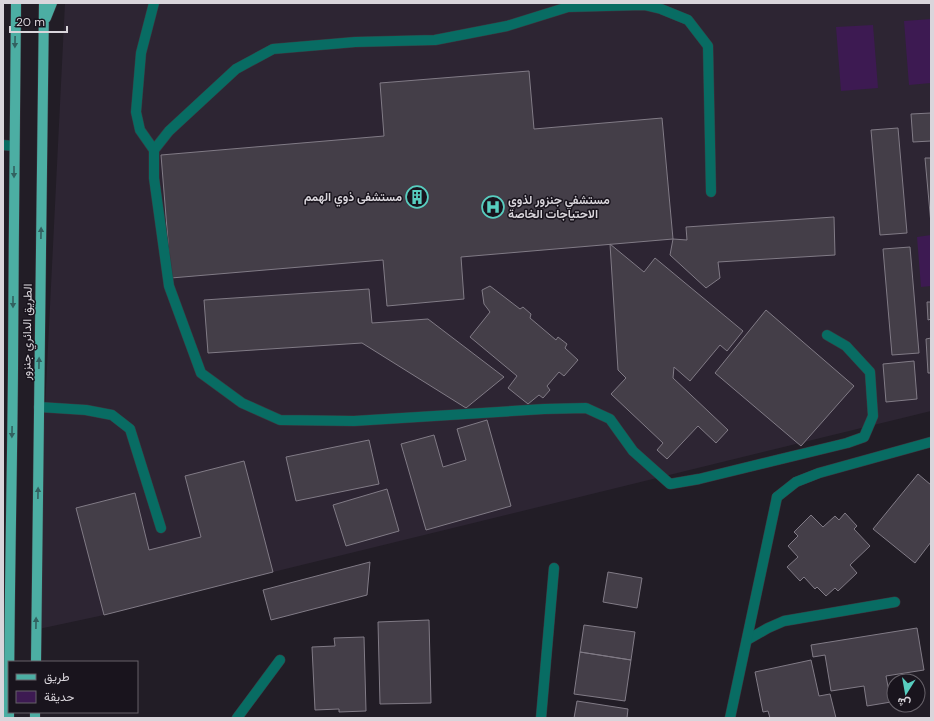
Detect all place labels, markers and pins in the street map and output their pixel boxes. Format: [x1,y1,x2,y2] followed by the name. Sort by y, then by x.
[404,184,430,210] building icon: مستشفى ذوي الهمم
[304,189,402,207] place label: مستشفى ذوي الهمم
[508,192,610,222] place label: مستشفي جنزور لذوي الاحتياجات الخاصة
[480,194,506,220] hospital icon: مستشفي جنزور لذوي الاحتياجات الخاصة

